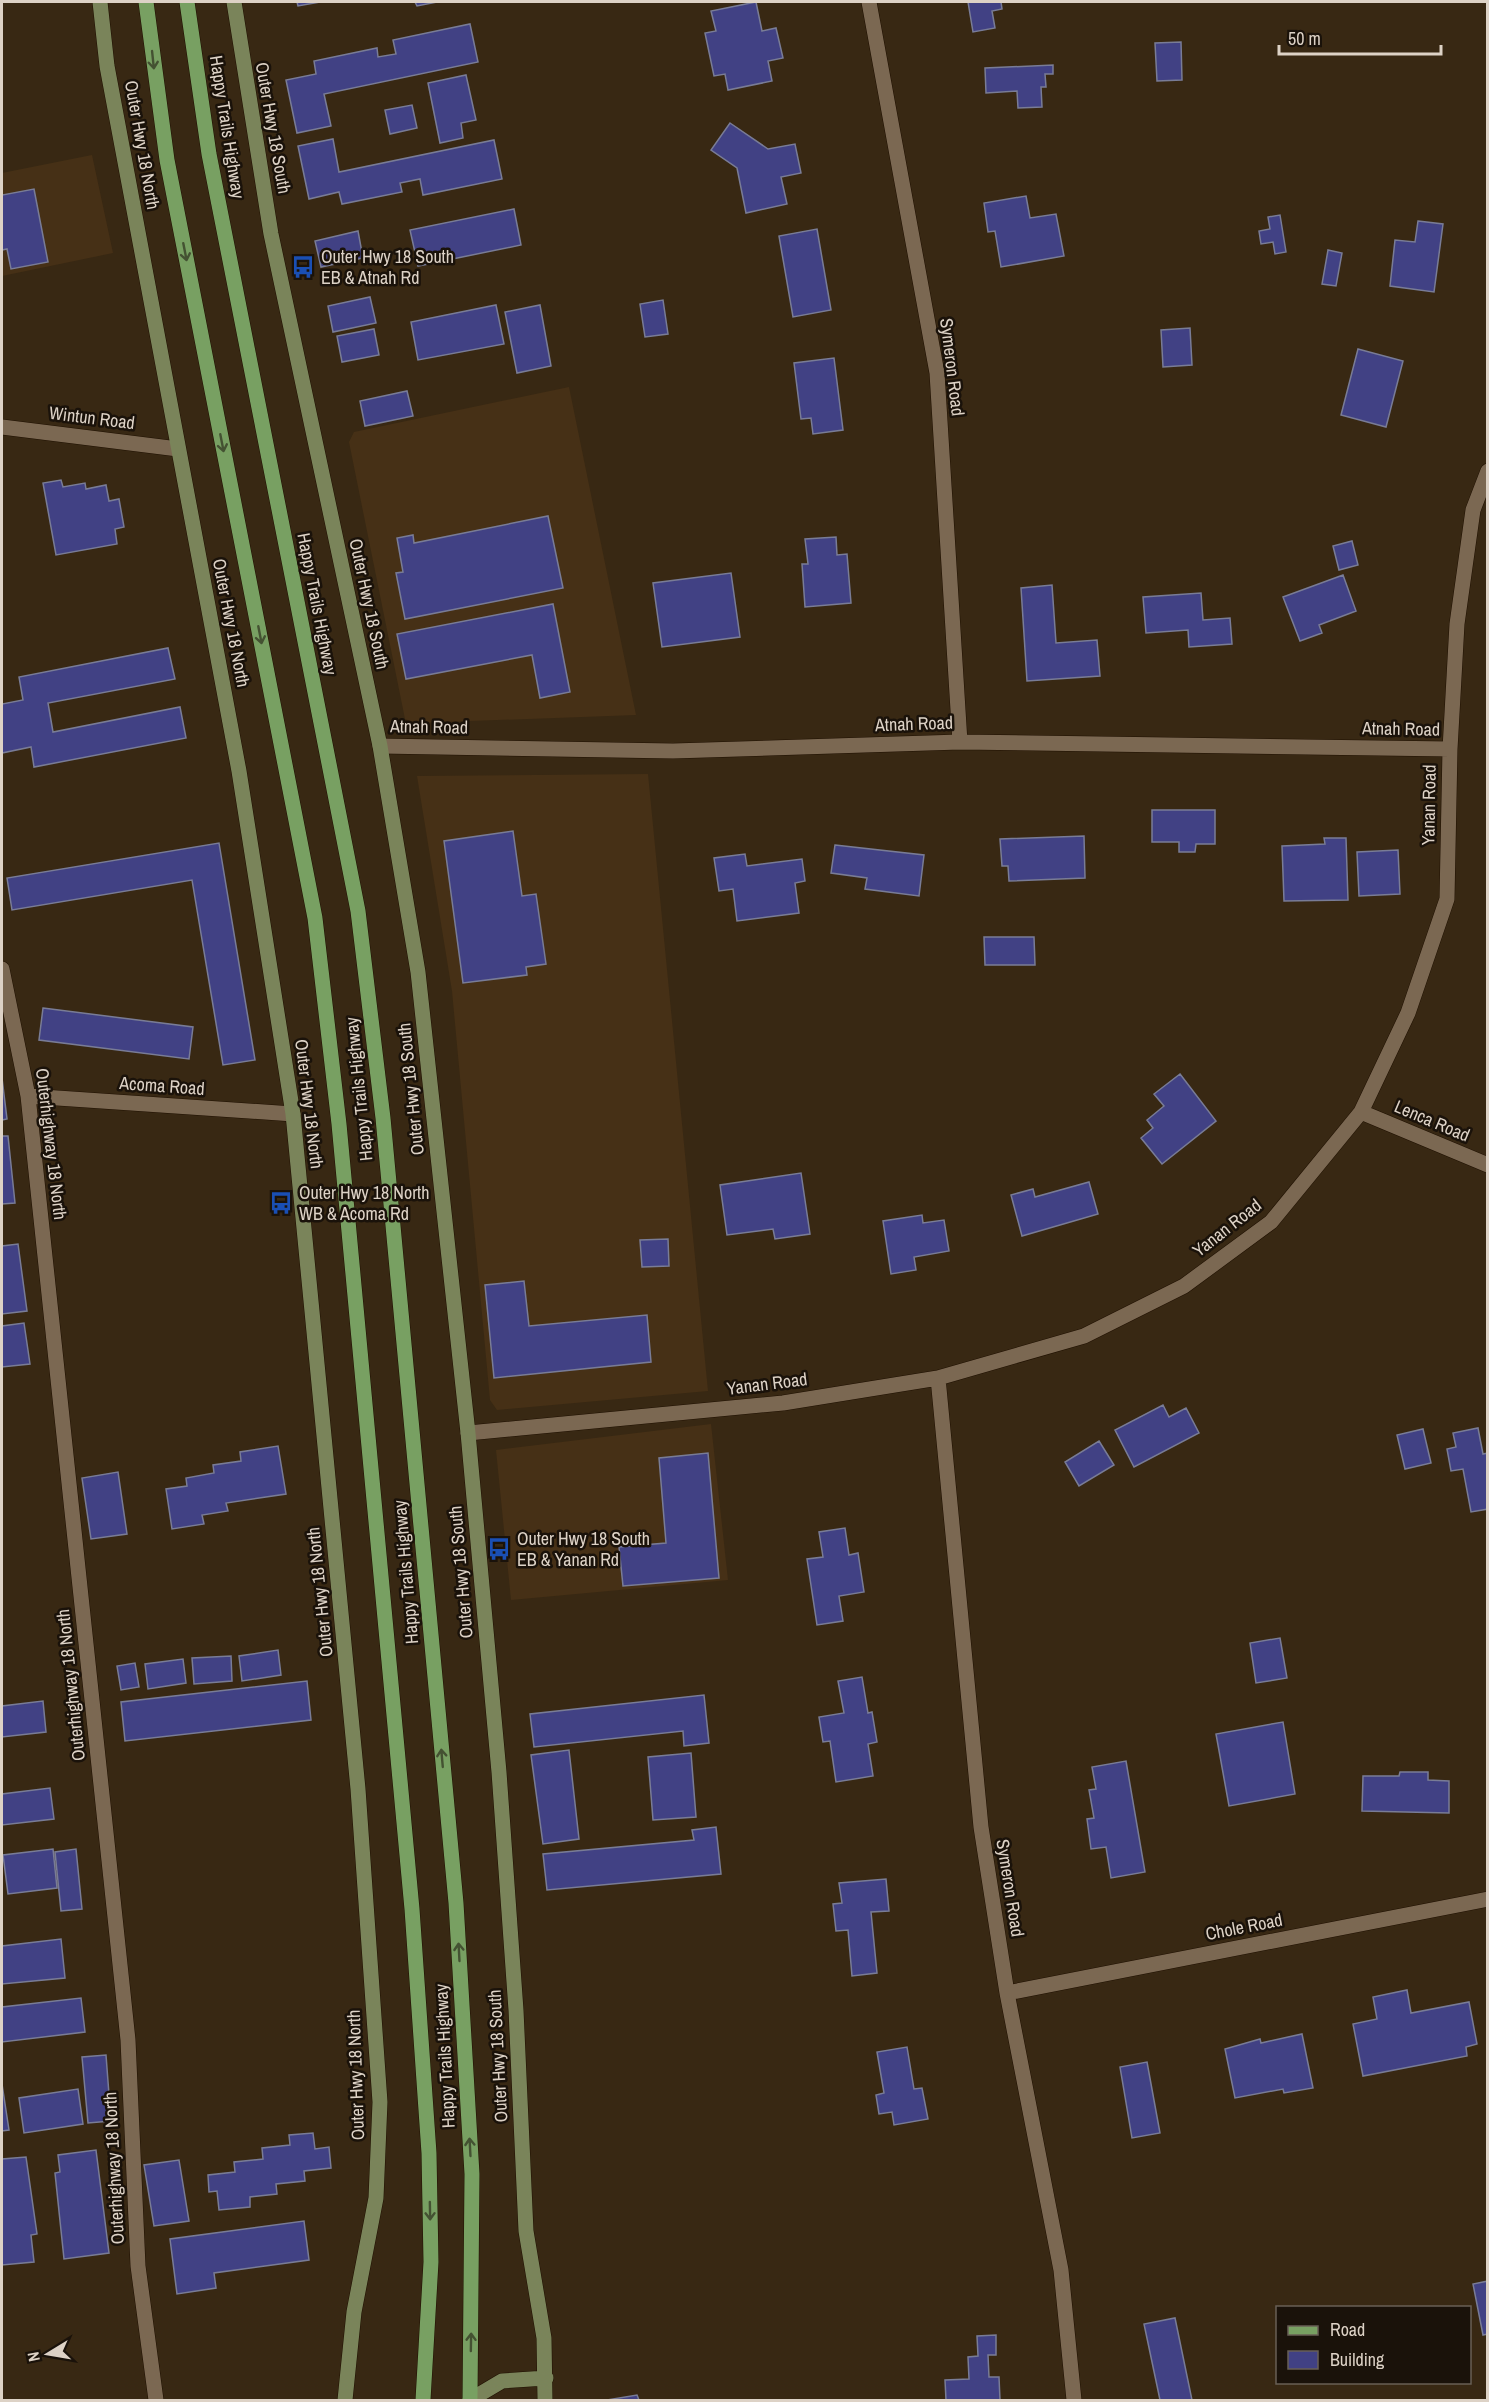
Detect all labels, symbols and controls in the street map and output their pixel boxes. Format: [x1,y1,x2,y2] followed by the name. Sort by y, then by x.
[1279,18,1441,56] scale bar
[1288,26,1321,51] text: 50 m
[148,49,159,69] one-way arrow
[204,54,251,201] street label: Happy Trails Highway
[250,60,297,196] street label: Outer Hwy 18 South
[119,79,166,211] street label: Outer Hwy 18 North
[180,242,191,261] one-way arrow
[321,244,454,290] place label: Outer Hwy 18 South EB & Atnah Rd
[290,254,316,280] bus stop icon: Outer Hwy 18 South EB & Atnah Rd
[934,317,971,417] street label: Symeron Road
[48,400,136,435] street label: Wintun Road
[217,433,228,453] one-way arrow
[291,531,344,678] street label: Happy Trails Highway
[343,536,396,672] street label: Outer Hwy 18 South
[207,556,256,689] street label: Outer Hwy 18 North
[255,624,266,644] one-way arrow
[874,710,953,737] street label: Atnah Road
[389,713,468,740] street label: Atnah Road
[1361,715,1440,742] street label: Atnah Road
[1415,764,1442,846] street label: Yanan Road
[338,1015,378,1162] street label: Happy Trails Highway
[391,1022,430,1156] street label: Outer Hwy 18 South
[289,1038,330,1170] street label: Outer Hwy 18 North
[30,1067,73,1221] street label: Outerhighway 18 North
[118,1070,205,1101] street label: Acoma Road
[1391,1093,1474,1148] street label: Lenca Road
[299,1180,429,1226] place label: Outer Hwy 18 North WB & Acoma Rd
[268,1190,294,1216] bus stop icon: Outer Hwy 18 North WB & Acoma Rd
[1187,1193,1266,1262] street label: Yanan Road
[725,1366,809,1401] street label: Yanan Road
[387,1498,424,1645] street label: Happy Trails Highway
[442,1505,479,1639] street label: Outer Hwy 18 South
[300,1526,339,1658] street label: Outer Hwy 18 North
[517,1526,650,1572] place label: Outer Hwy 18 South EB & Yanan Rd
[486,1536,512,1562] bus stop icon: Outer Hwy 18 South EB & Yanan Rd
[50,1608,91,1762] street label: Outerhighway 18 North
[436,1748,447,1768] one-way arrow
[990,1837,1031,1938] street label: Symeron Road
[1203,1907,1285,1946] street label: Chole Road
[453,1943,464,1963] one-way arrow
[428,1983,461,2129] street label: Happy Trails Highway
[482,1989,513,2123] street label: Outer Hwy 18 South
[341,2009,370,2141] street label: Outer Hwy 18 North
[97,2091,130,2245] street label: Outerhighway 18 North
[464,2137,475,2157] one-way arrow
[424,2201,436,2221] one-way arrow
[1276,2306,1471,2384] legend
[1330,2317,1365,2342] text: Road
[18,2324,78,2384] north arrow
[465,2332,477,2352] one-way arrow
[1330,2347,1385,2372] text: Building
[22,2350,45,2364] text: N

